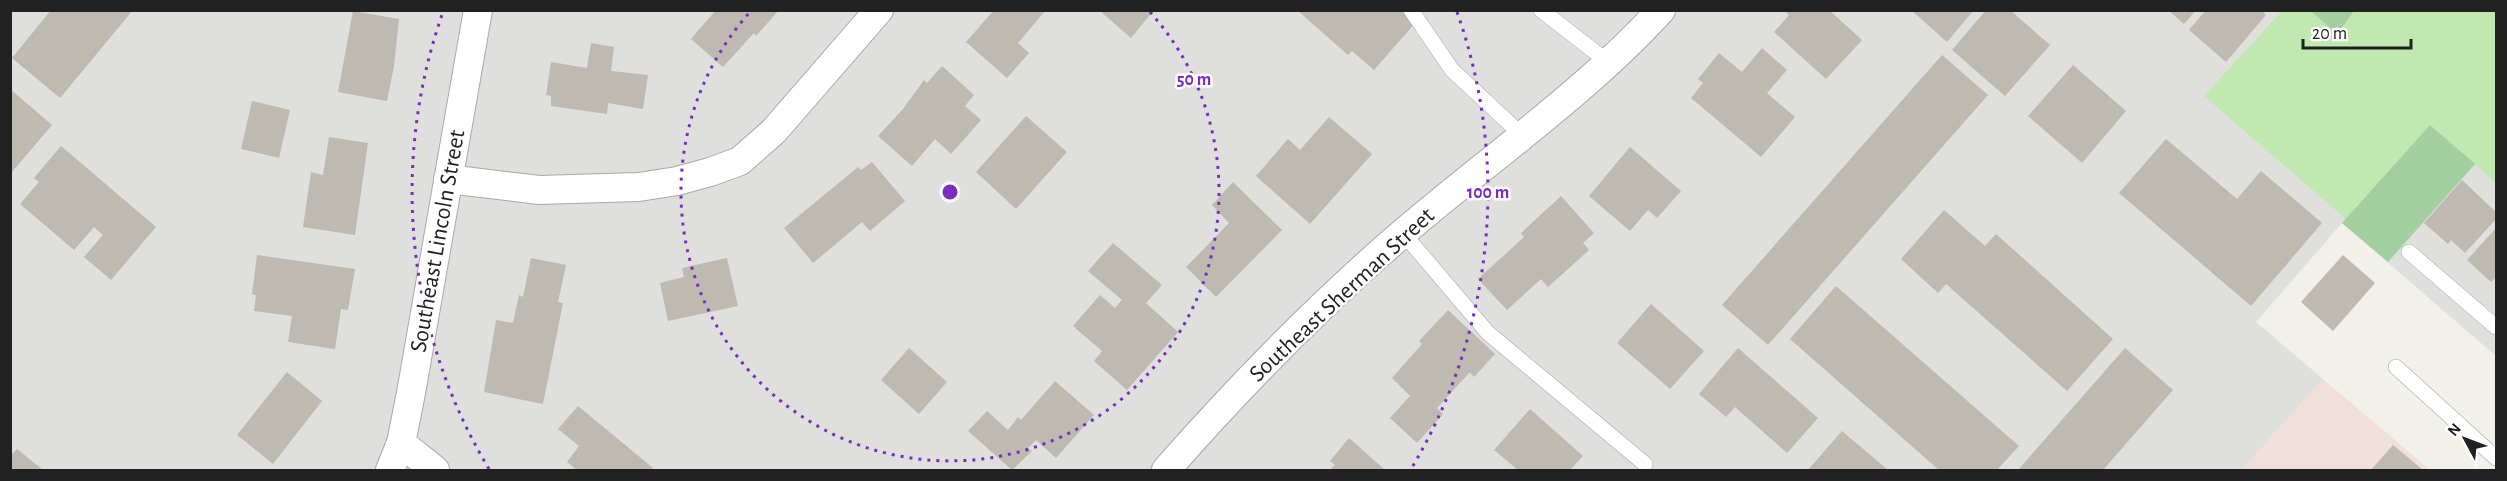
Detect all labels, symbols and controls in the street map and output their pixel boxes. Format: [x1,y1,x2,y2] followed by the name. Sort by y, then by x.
[2303,12,2411,50] scale bar
[2312,25,2347,43] text: 20 m
[1177,71,1211,89] text: 50 m
[407,127,469,354] street label: Southeast Lincoln Street
[940,182,960,202] centre of rings
[1467,184,1509,202] text: 100 m
[1245,203,1439,387] street label: Southeast Sherman Street
[2435,409,2495,469] north arrow
[2445,420,2464,439] text: N

